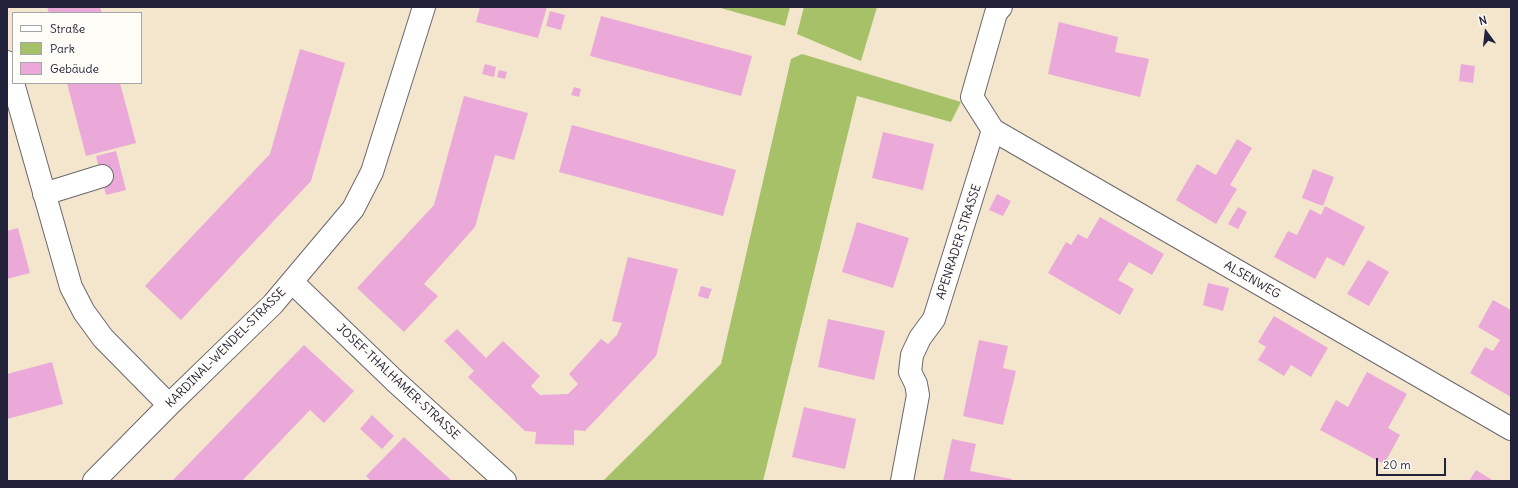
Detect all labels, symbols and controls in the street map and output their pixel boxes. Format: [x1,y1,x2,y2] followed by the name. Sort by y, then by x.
[12,12,142,84] legend
[1466,12,1506,52] north arrow
[1477,13,1488,28] text: N
[50,21,85,36] text: Straße
[50,41,75,56] text: Park
[50,61,99,76] text: Gebäude
[934,183,984,301] street label: APENRADER STRASSE
[1221,258,1283,302] street label: ALSENWEG
[163,285,289,411] street label: KARDINAL-WENDEL-STRASSE
[333,321,463,443] street label: JOSEF-THALHAMER-STRASSE
[1378,450,1448,476] scale bar
[1383,457,1411,472] text: 20 m

